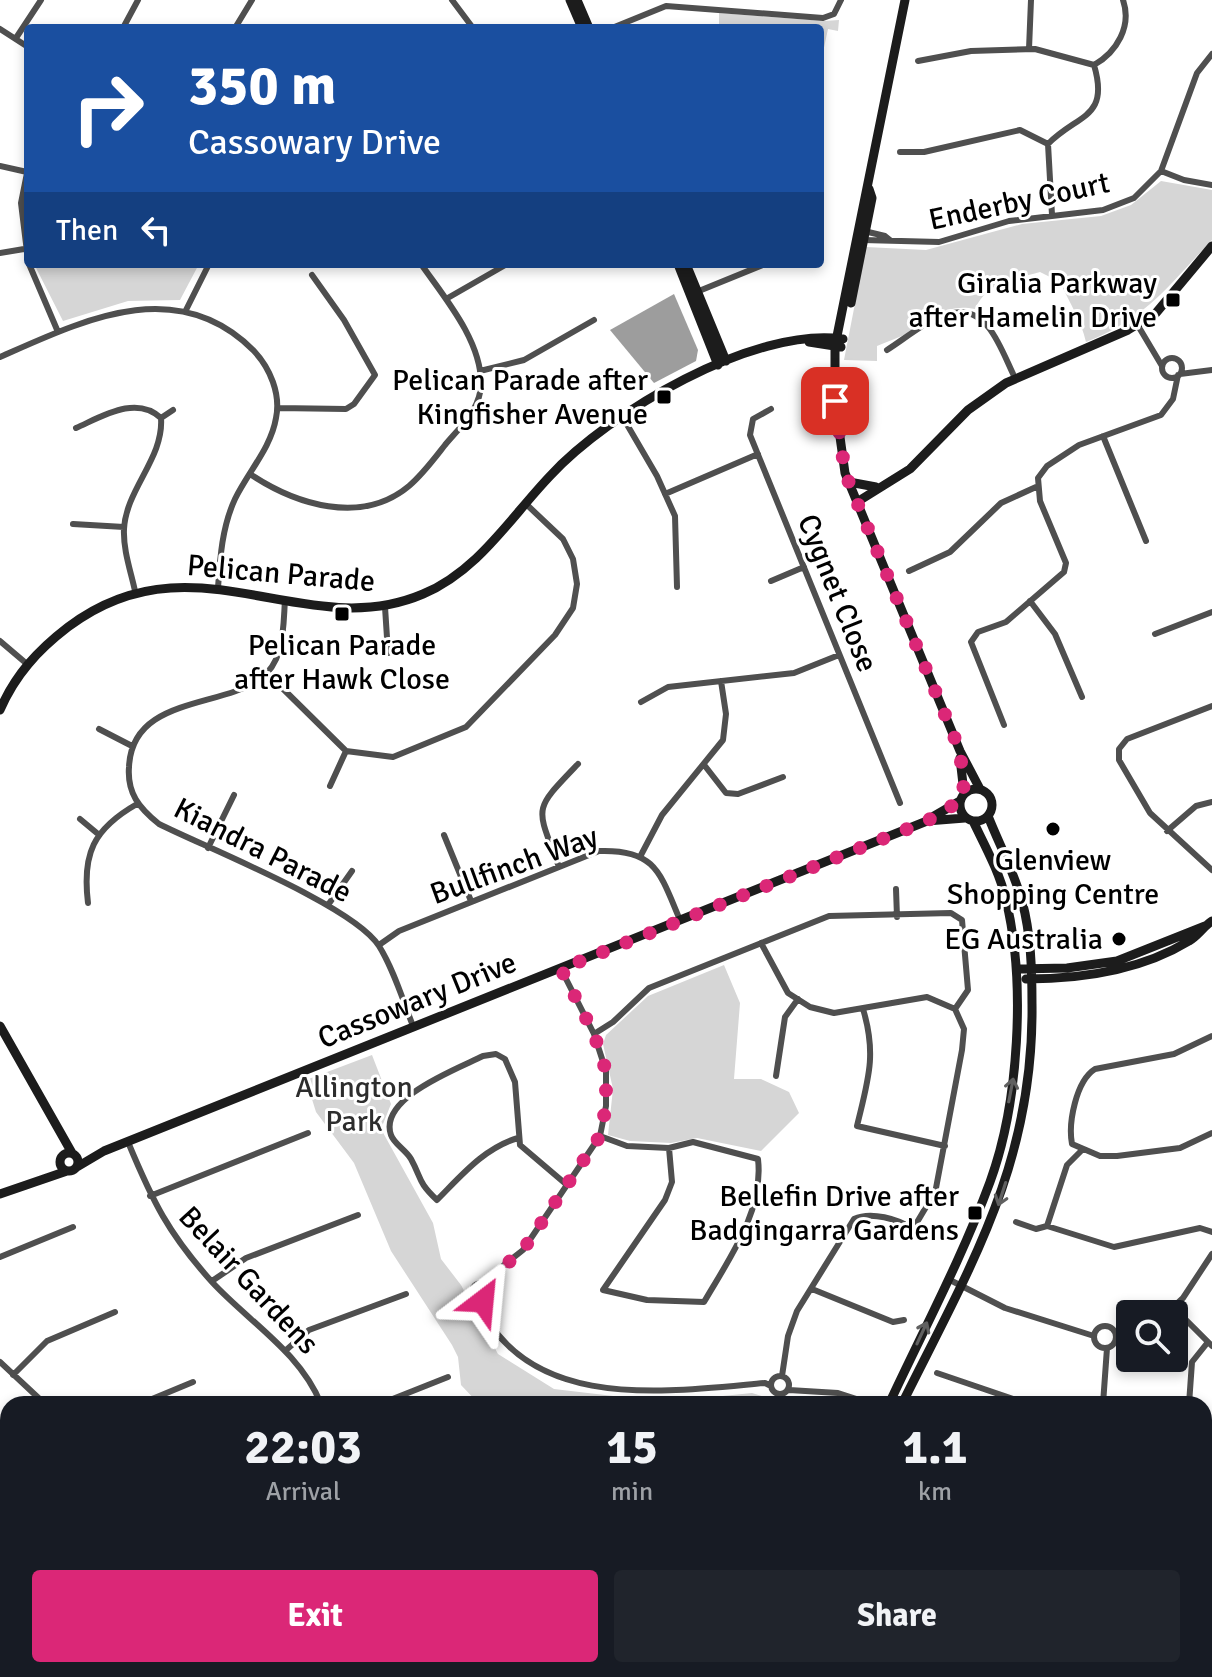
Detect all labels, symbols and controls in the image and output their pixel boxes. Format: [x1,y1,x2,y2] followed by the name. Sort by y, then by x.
[188,51,336,120] text: 350 m
[56,56,160,160] icon: right
[188,120,441,165] text: Cassowary Drive
[925,164,1113,239] street label: Enderby Court
[134,208,178,252] icon: left
[56,212,118,249] text: Then
[909,265,1157,336] place label: Giralia Parkway after Hamelin Drive
[1164,291,1182,309] marker: Giralia Parkway after Hamelin Drive
[392,362,648,433] place label: Pelican Parade after Kingfisher Avenue
[801,367,869,435] pin
[813,379,857,423] icon: arrive
[655,388,673,406] marker: Pelican Parade after Kingfisher Avenue
[789,509,886,677] street label: Cygnet Close
[185,547,377,600] street label: Pelican Parade
[333,605,351,623] marker: Pelican Parade after Hawk Close
[234,627,450,698] place label: Pelican Parade after Hawk Close
[168,790,358,911] street label: Kiandra Parade
[425,818,603,913] street label: Bullfinch Way
[1044,820,1062,838] marker: Glenview Shopping Centre
[947,842,1159,913] place label: Glenview Shopping Centre
[944,921,1103,958] place label: EG Australia
[1110,930,1128,948] marker: EG Australia
[313,944,522,1057] street label: Cassowary Drive
[295,1069,413,1140] park label: Allington Park
[1004,1078,1019,1104] one-way arrow
[689,1178,959,1249] place label: Bellefin Drive after Badgingarra Gardens
[993,1181,1008,1206] one-way arrow
[171,1199,327,1362] street label: Belair Gardens
[966,1204,984,1222] marker: Bellefin Drive after Badgingarra Gardens
[441,1259,525,1343] position arrow
[1116,1300,1188,1372] map controls
[1116,1300,1188,1372] button: search
[915,1322,930,1346] one-way arrow
[244,1418,362,1477] text: 22:03
[606,1418,658,1477] text: 15
[902,1418,968,1477] text: 1.1
[266,1476,341,1508] text: Arrival
[611,1476,653,1508] text: min
[918,1476,952,1508] text: km
[32,1570,598,1662] button: Exit
[614,1570,1180,1662] button: Share

